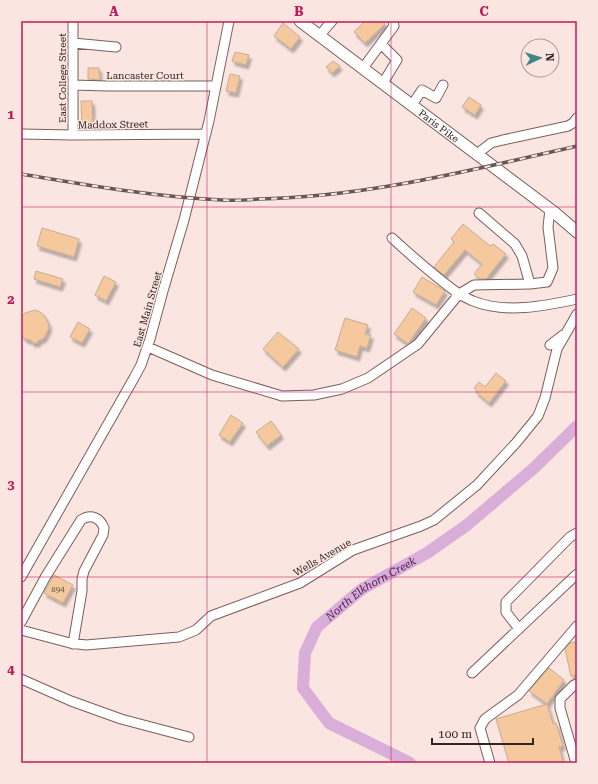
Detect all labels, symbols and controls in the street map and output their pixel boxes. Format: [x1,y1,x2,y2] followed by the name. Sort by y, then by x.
[109,4,119,19] text: A
[294,4,304,19] text: B
[479,4,489,19] text: C
[57,33,68,123] street label: East College Street
[520,38,560,78] north arrow
[543,53,556,63] text: N
[106,70,184,81] street label: Lancaster Court
[7,107,15,122] text: 1
[416,107,461,145] street label: Paris Pike
[78,118,149,131] street label: Maddox Street
[131,270,164,348] street label: East Main Street
[7,292,15,307] text: 2
[7,477,15,492] text: 3
[292,536,353,578] street label: Wells Avenue
[323,554,418,624] water label: North Elkhorn Creek
[51,585,65,594] house number: 894
[7,662,15,677] text: 4
[432,720,533,746] scale bar
[438,727,472,741] text: 100 m

